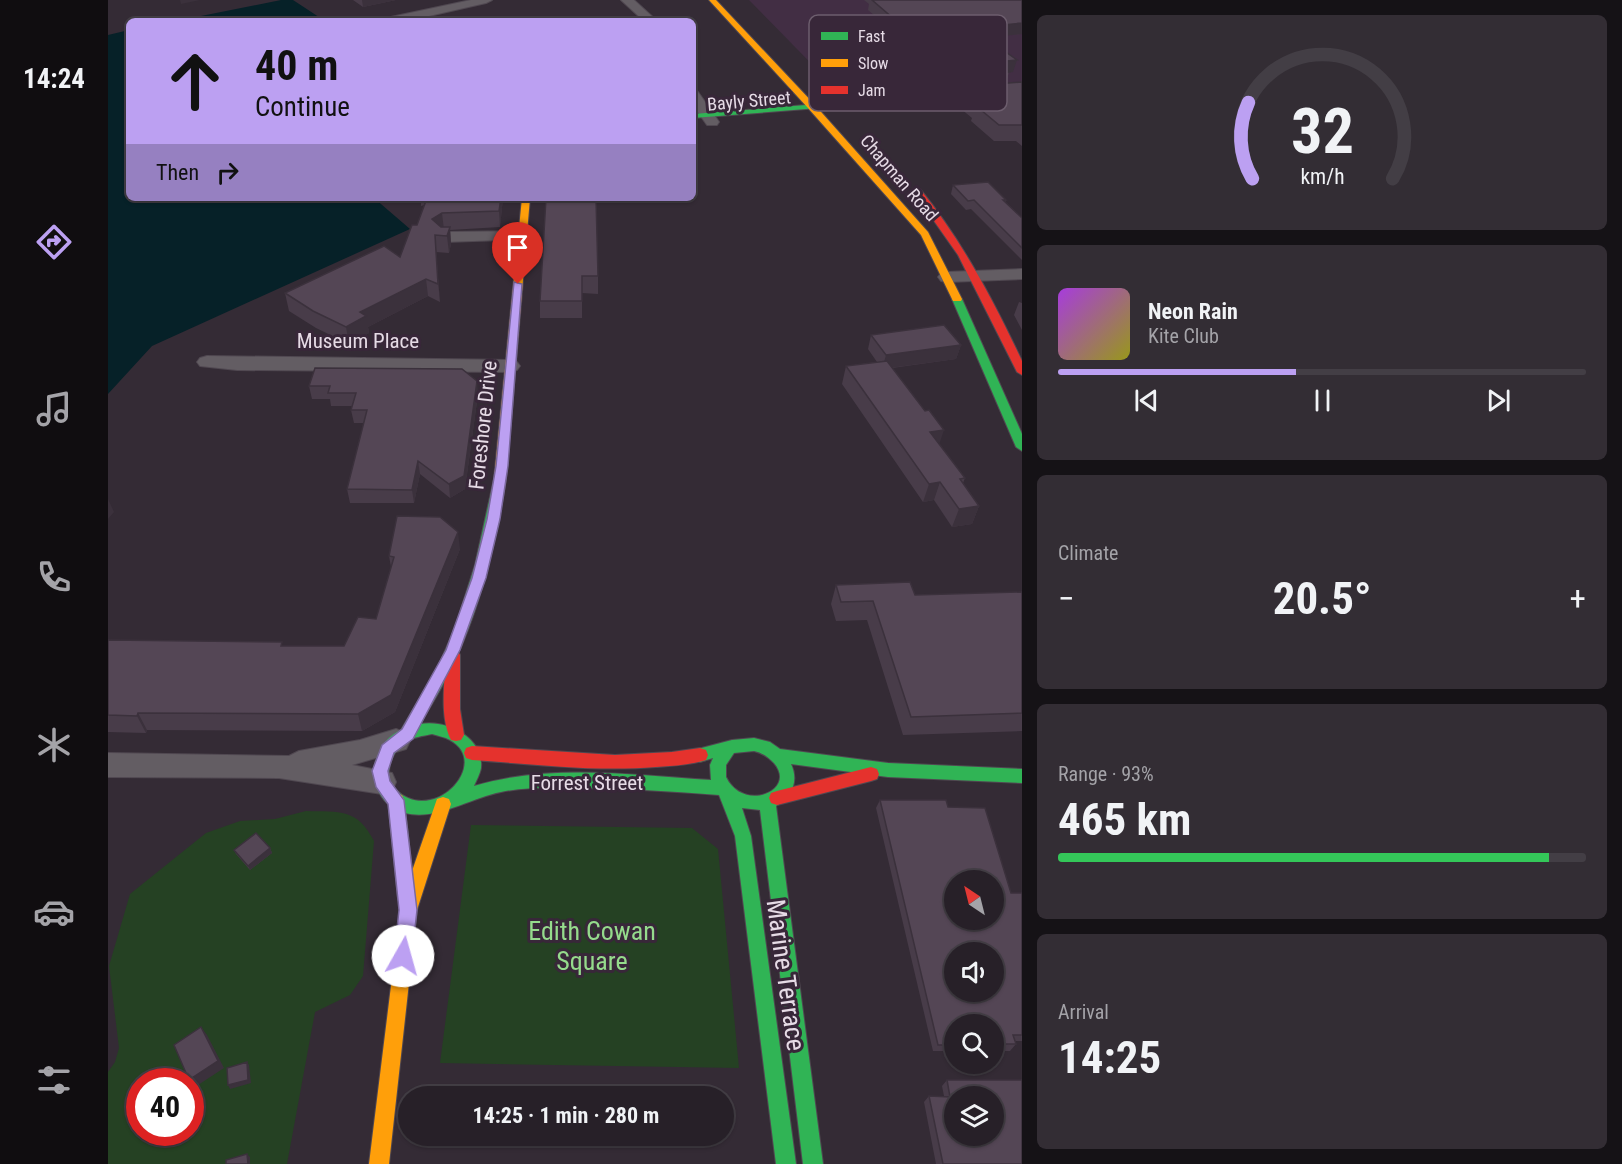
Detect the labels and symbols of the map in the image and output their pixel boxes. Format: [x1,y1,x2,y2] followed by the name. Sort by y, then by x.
[809,15,1007,111] legend
[858,27,885,46] text: Fast
[858,54,888,73] text: Slow
[858,81,885,100] text: Jam
[706,86,792,115] street label: Bayly Street
[856,130,943,225] street label: Chapman Road
[492,222,543,284] pin
[297,329,419,353] street label: Museum Place
[464,359,502,491] street label: Foreshore Drive
[531,771,643,795] street label: Forrest Street
[944,870,1004,930] north arrow
[761,897,811,1053] street label: Marine Terrace
[528,916,656,976] park label: Edith Cowan Square
[371,924,435,988] position arrow
[126,1068,204,1146] speed limit sign: 40

